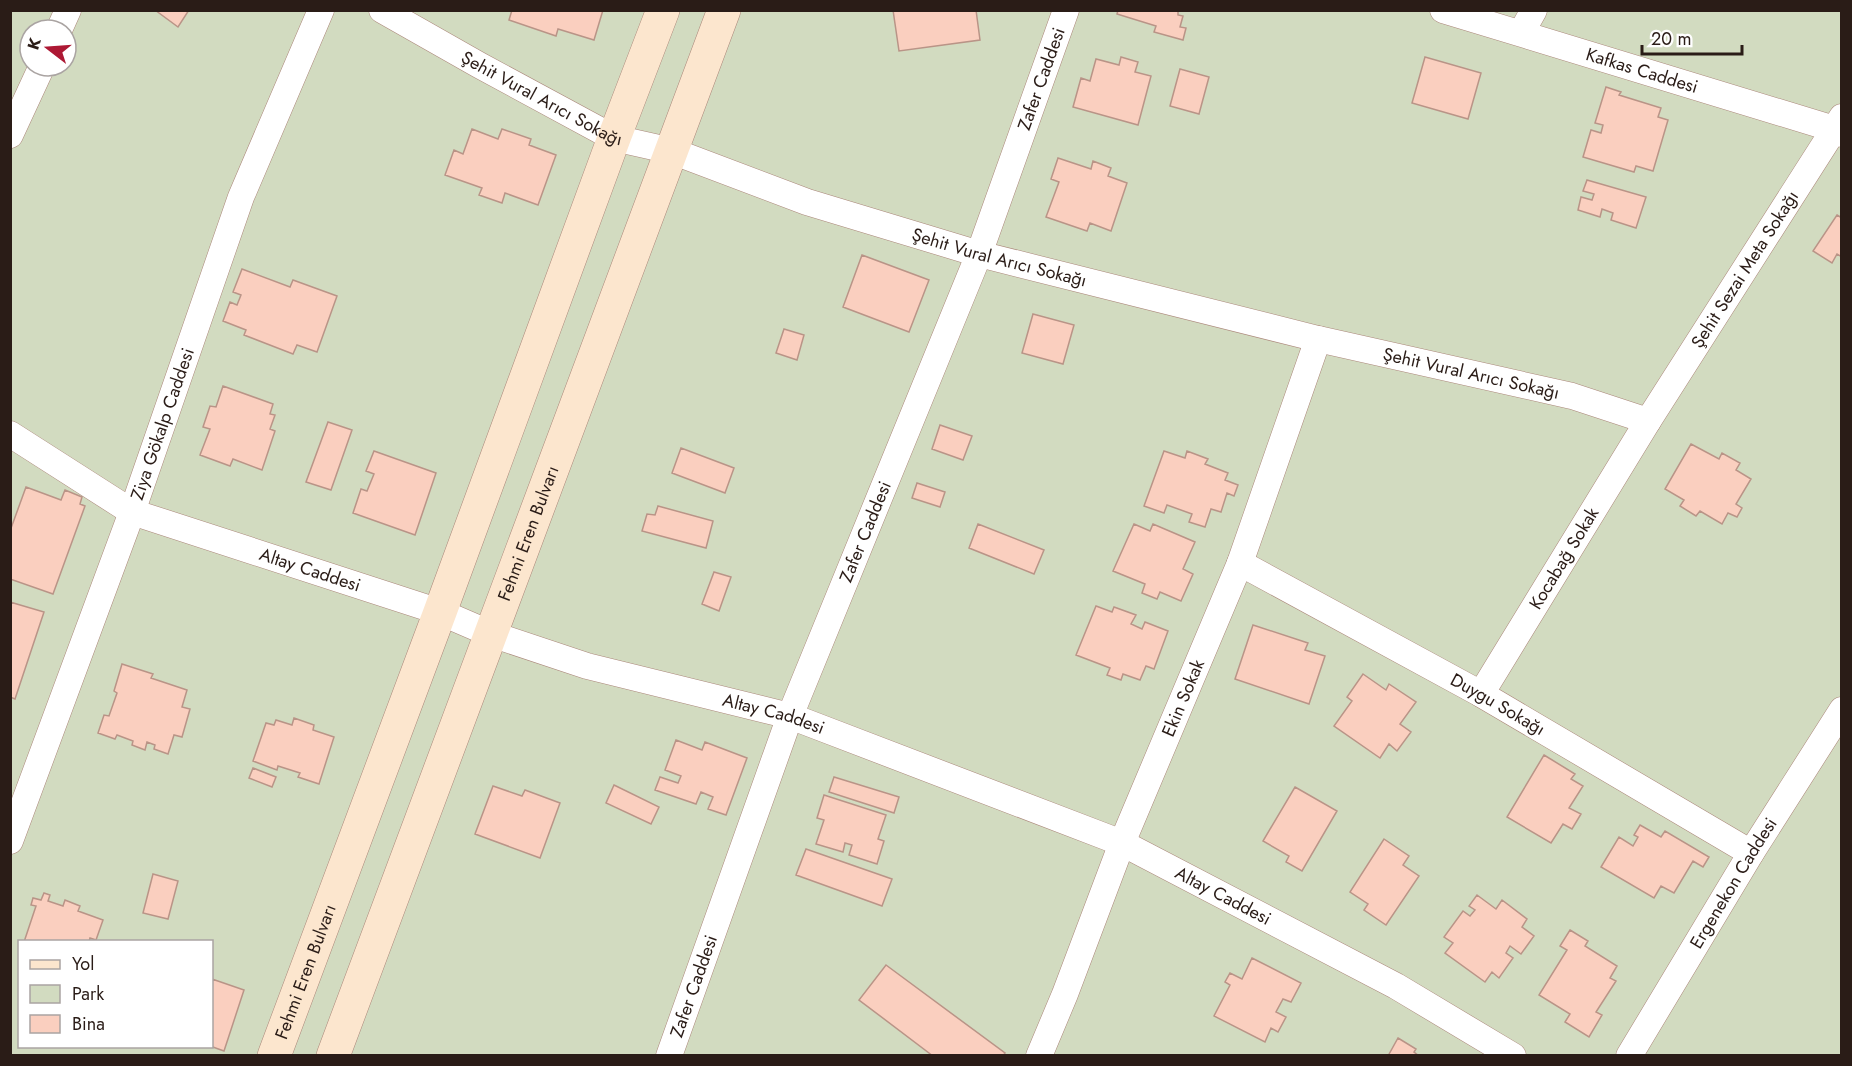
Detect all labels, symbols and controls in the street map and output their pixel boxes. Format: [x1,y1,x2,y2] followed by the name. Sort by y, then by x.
[18,18,78,78] north arrow
[1642,18,1742,56] scale bar
[1011,24,1072,134] street label: Zafer Caddesi
[1651,26,1691,52] text: 20 m
[22,34,47,52] text: K
[1583,41,1701,100] street label: Kafkas Caddesi
[456,45,625,152] street label: Şehit Vural Arıcı Sokağı
[1685,185,1805,353] street label: Şehit Sezai Meta Sokağı
[909,221,1090,294] street label: Şehit Vural Arıcı Sokağı
[1380,341,1562,406] street label: Şehit Vural Arıcı Sokağı
[124,344,201,504] street label: Ziya Gökalp Caddesi
[491,462,565,605] street label: Fehmi Eren Bulvarı
[833,477,898,586] street label: Zafer Caddesi
[1523,502,1605,614] street label: Kocabağ Sokak
[256,541,364,598] street label: Altay Caddesi
[1155,655,1211,741] street label: Ekin Sokak
[1446,667,1550,742] street label: Duygu Sokağı
[720,687,828,741] street label: Altay Caddesi
[1683,812,1783,954] street label: Ergenekon Caddesi
[1171,860,1276,932] street label: Altay Caddesi
[268,900,343,1043] street label: Fehmi Eren Bulvarı
[664,931,724,1041] street label: Zafer Caddesi
[18,940,213,1048] legend
[72,951,94,977] text: Yol
[72,981,104,1007] text: Park
[72,1011,105,1037] text: Bina

